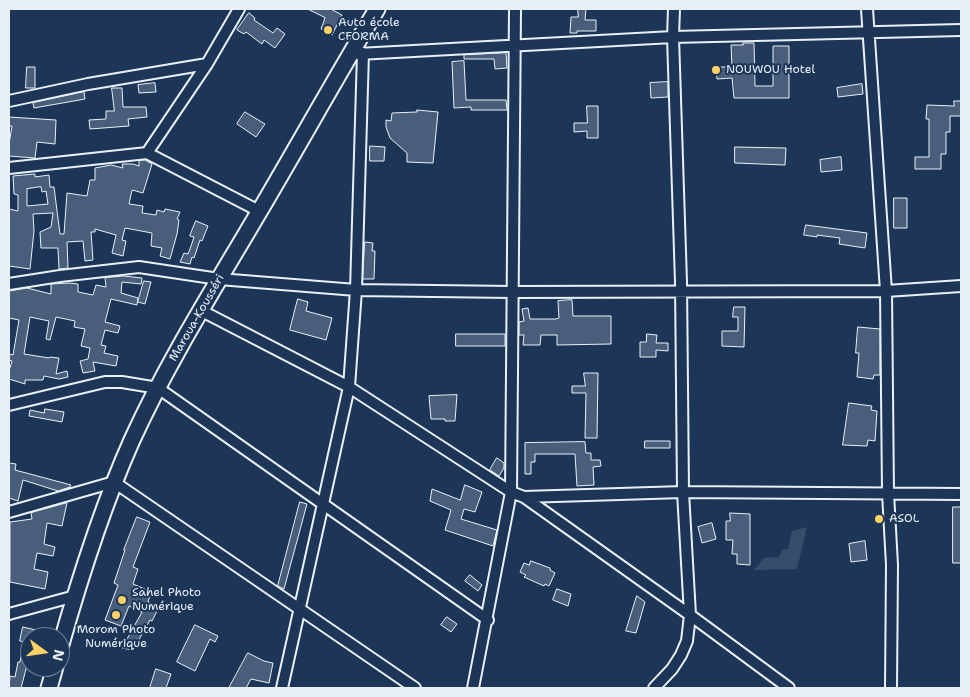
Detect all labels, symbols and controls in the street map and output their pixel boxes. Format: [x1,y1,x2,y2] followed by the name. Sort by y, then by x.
[338,16,400,44] place label: Auto école CFORMA
[322,24,334,36] marker: Auto école CFORMA
[726,63,815,77] place label: NOUWOU Hotel
[710,64,722,76] marker: NOUWOU Hotel
[166,272,228,364] street label: Maroua-Kousséri
[889,512,919,526] place label: ASOL
[873,513,885,525] marker: ASOL
[132,586,201,614] place label: Sahel Photo Numérique
[116,594,128,606] marker: Sahel Photo Numérique
[110,609,122,621] marker: Morom Photo Numérique
[77,623,155,651] place label: Morom Photo Numérique
[20,627,70,677] north arrow
[49,648,69,663] text: N

